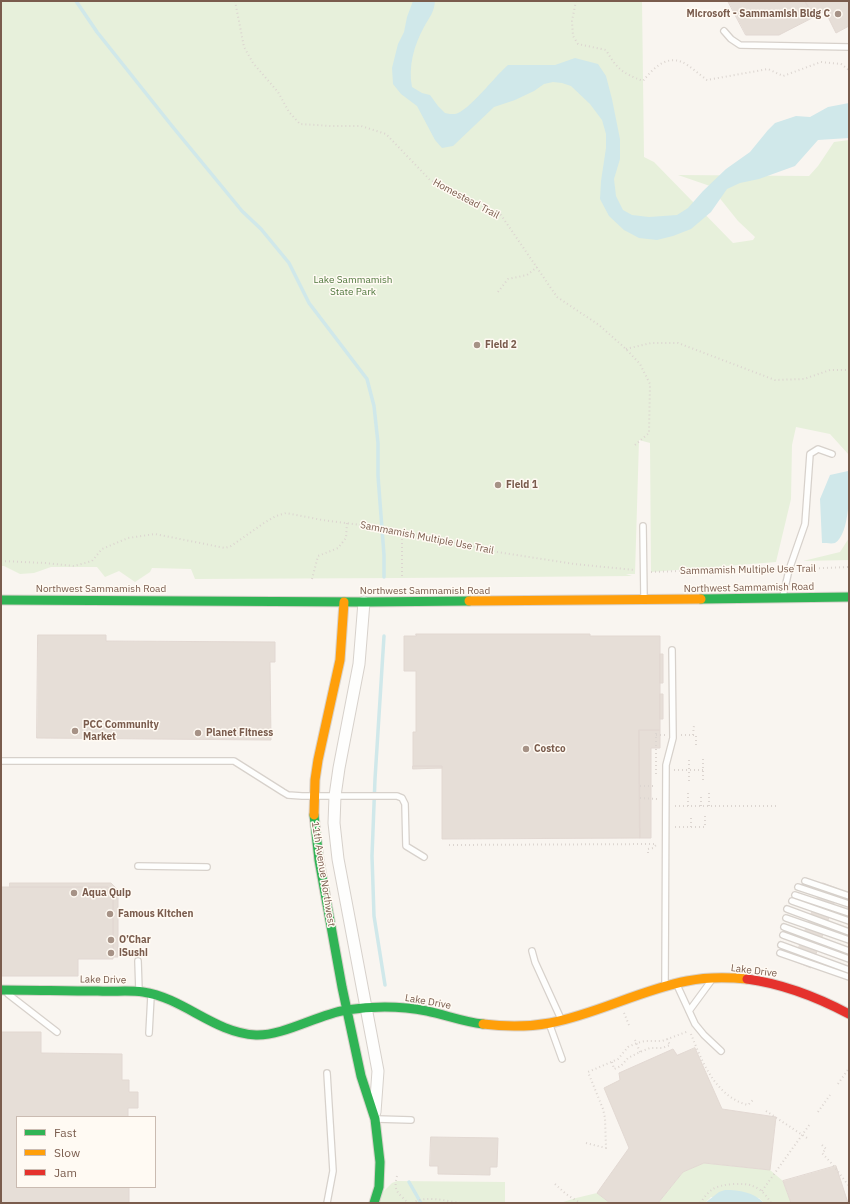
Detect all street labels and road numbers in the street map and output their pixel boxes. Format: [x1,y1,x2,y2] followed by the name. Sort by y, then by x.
[431,176,501,222] street label: Homestead Trail
[359,519,495,557] street label: Sammamish Multiple Use Trail
[680,563,816,577] street label: Sammamish Multiple Use Trail
[684,581,814,595] street label: Northwest Sammamish Road
[36,583,166,595] street label: Northwest Sammamish Road
[360,585,490,597] street label: Northwest Sammamish Road
[309,821,337,927] street label: 11th Avenue Northwest
[730,962,778,980] street label: Lake Drive
[80,974,126,986] street label: Lake Drive
[404,992,452,1012] street label: Lake Drive

